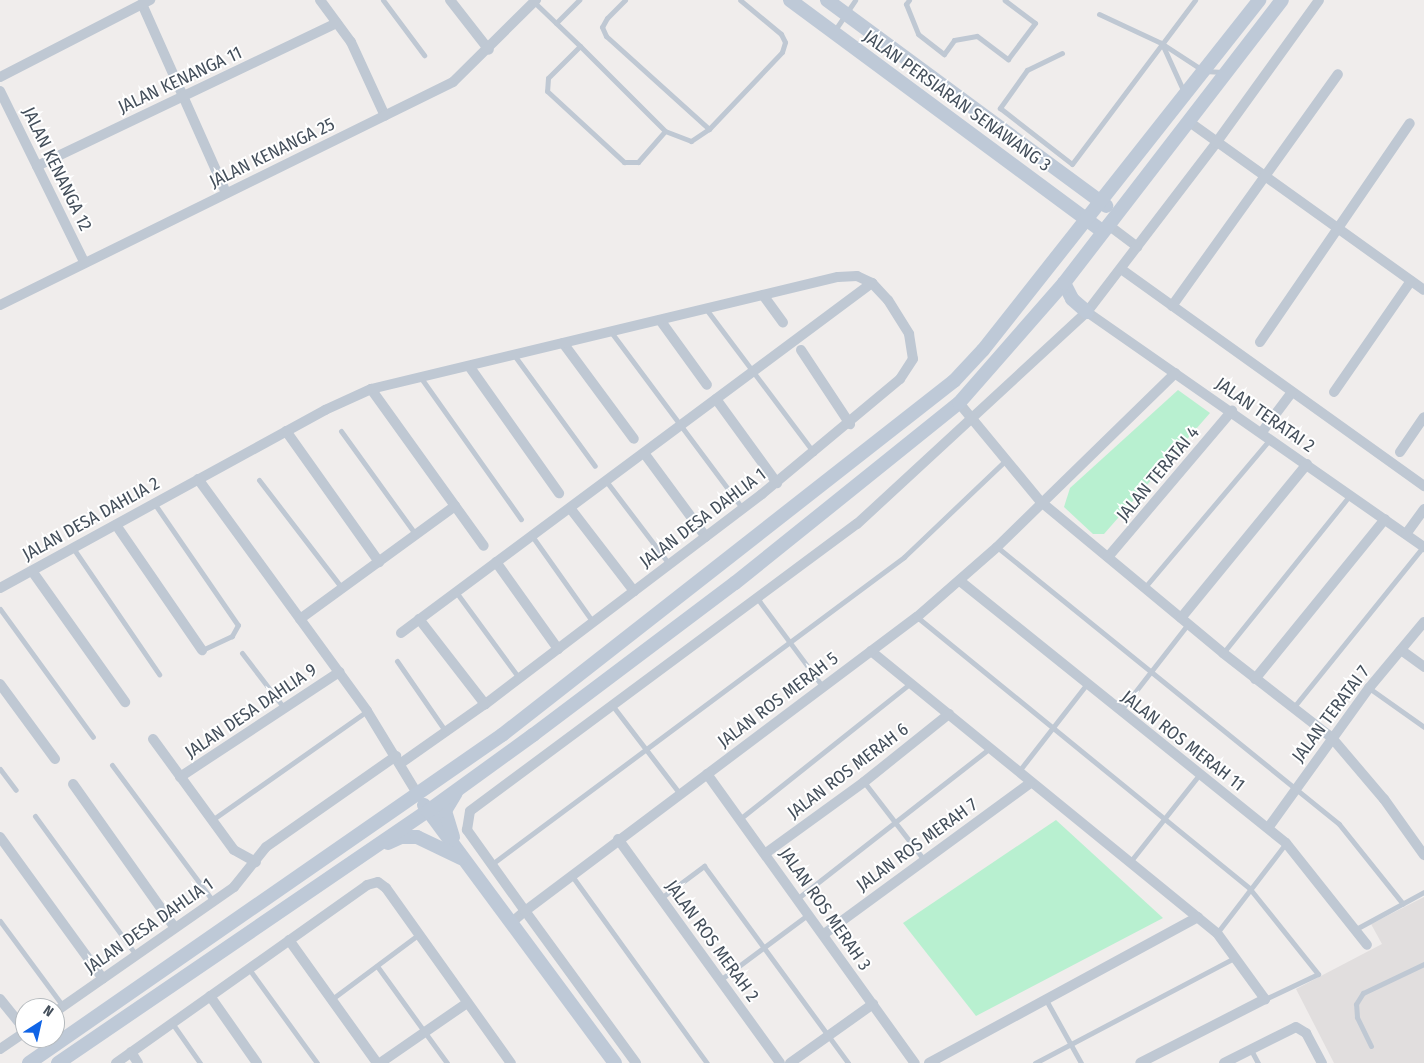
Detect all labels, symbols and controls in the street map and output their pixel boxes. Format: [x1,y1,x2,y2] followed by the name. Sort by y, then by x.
[859,26,1055,176] street label: JALAN PERSIARAN SENAWANG 3
[115,42,245,118] street label: JALAN KENANGA 11
[18,103,96,235] street label: JALAN KENANGA 12
[206,113,338,193] street label: JALAN KENANGA 25
[1211,373,1319,457] street label: JALAN TERATAI 2
[1112,422,1204,526] street label: JALAN TERATAI 4
[636,464,770,572] street label: JALAN DESA DAHLIA 1
[19,472,163,566] street label: JALAN DESA DAHLIA 2
[714,648,842,752] street label: JALAN ROS MERAH 5
[181,659,321,763] street label: JALAN DESA DAHLIA 9
[1288,661,1374,767] street label: JALAN TERATAI 7
[1117,686,1249,796] street label: JALAN ROS MERAH 11
[783,719,913,823] street label: JALAN ROS MERAH 6
[852,794,982,896] street label: JALAN ROS MERAH 7
[775,843,875,975] street label: JALAN ROS MERAH 3
[80,873,218,979] street label: JALAN DESA DAHLIA 1
[661,876,763,1006] street label: JALAN ROS MERAH 2
[15,998,65,1048] north arrow
[40,1002,57,1020] text: N

